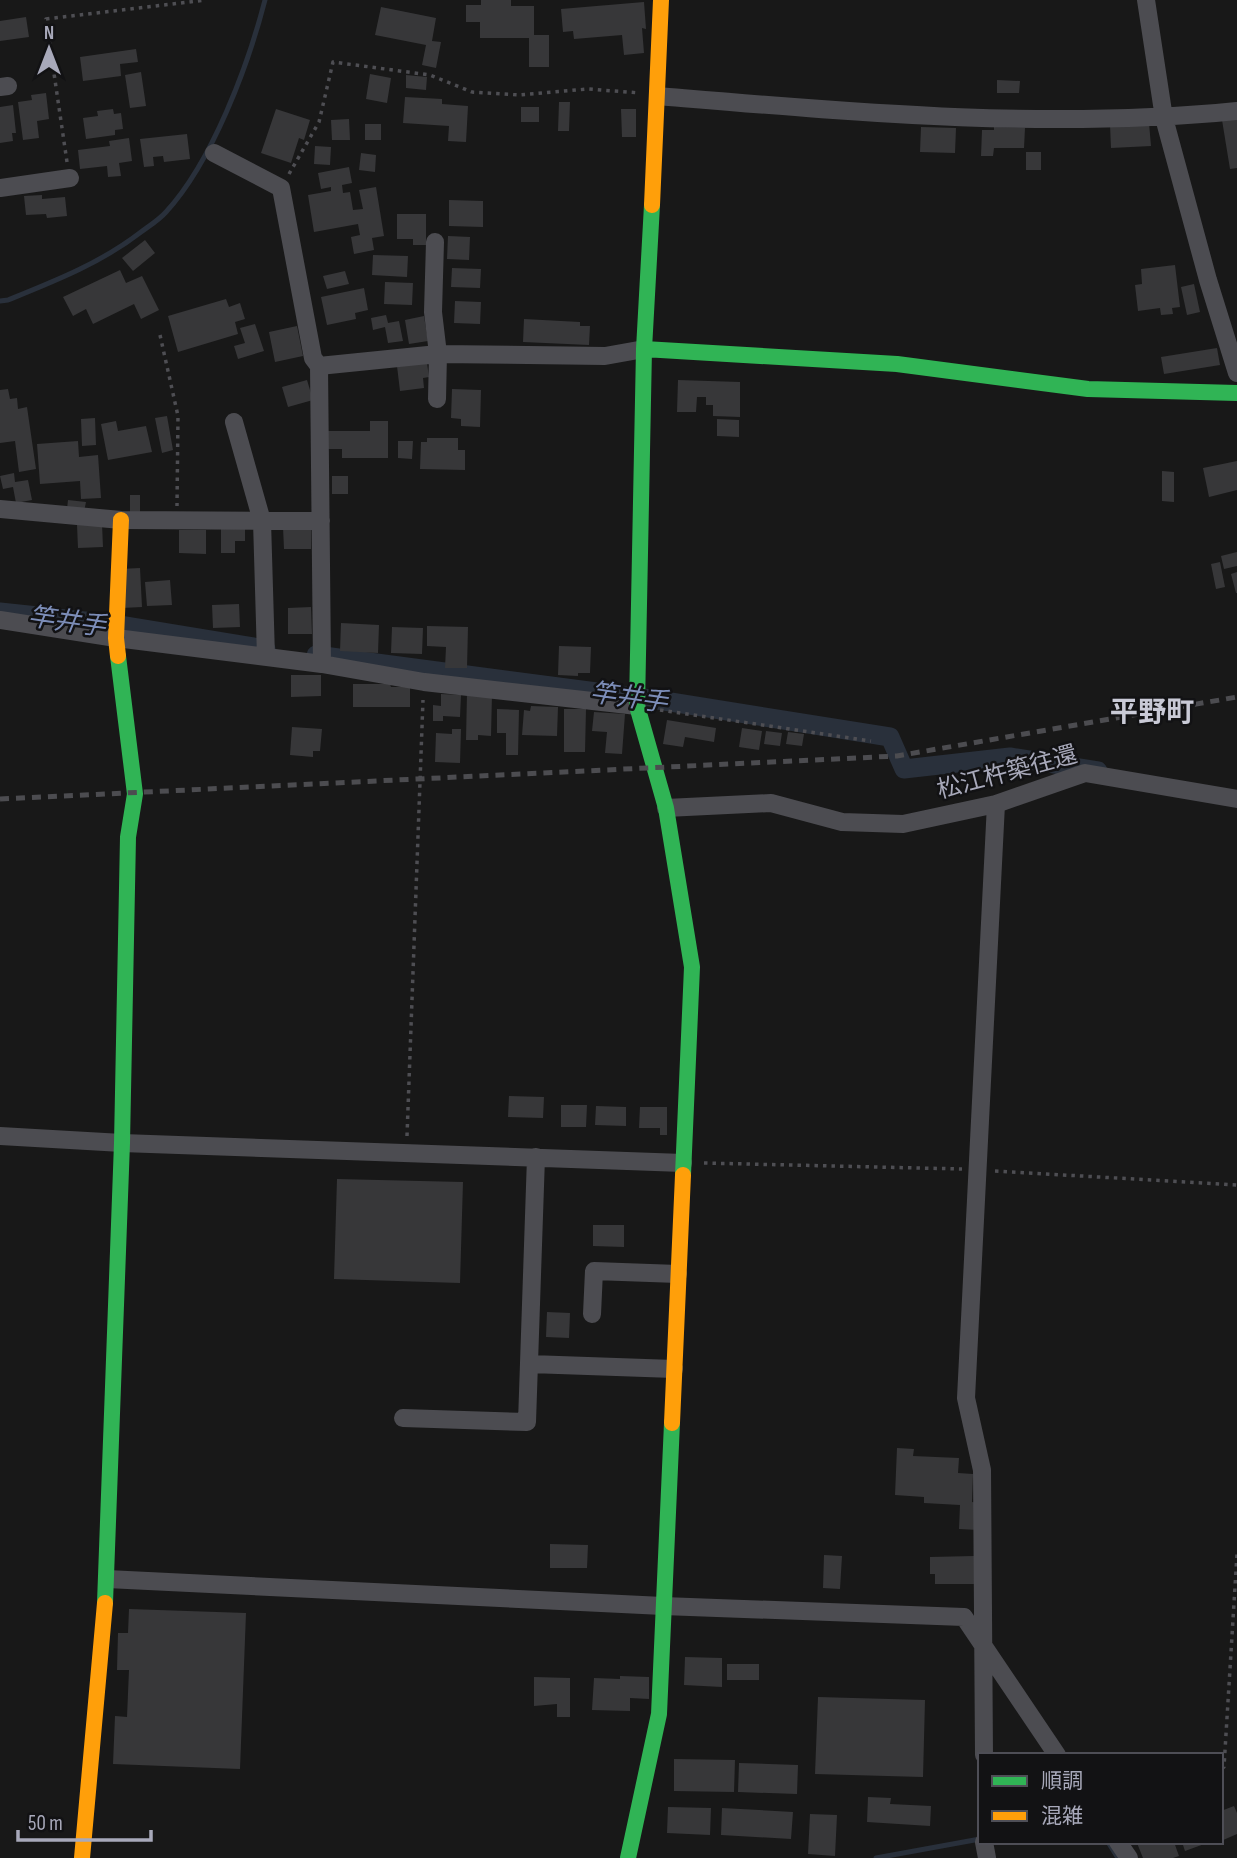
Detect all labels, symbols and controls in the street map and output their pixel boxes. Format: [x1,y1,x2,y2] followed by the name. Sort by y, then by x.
[14,14,84,84] north arrow
[44,22,54,45] text: N
[26,602,110,644] water label: 竿井手
[588,678,672,720] water label: 竿井手
[1110,696,1194,729] district label: 平野町
[934,740,1080,805] street label: 松江杵築往還
[978,1753,1223,1844] legend
[1041,1769,1083,1794] text: 順調
[18,1798,150,1842] scale bar
[1041,1804,1083,1829] text: 混雑
[28,1811,63,1836] text: 50 m

